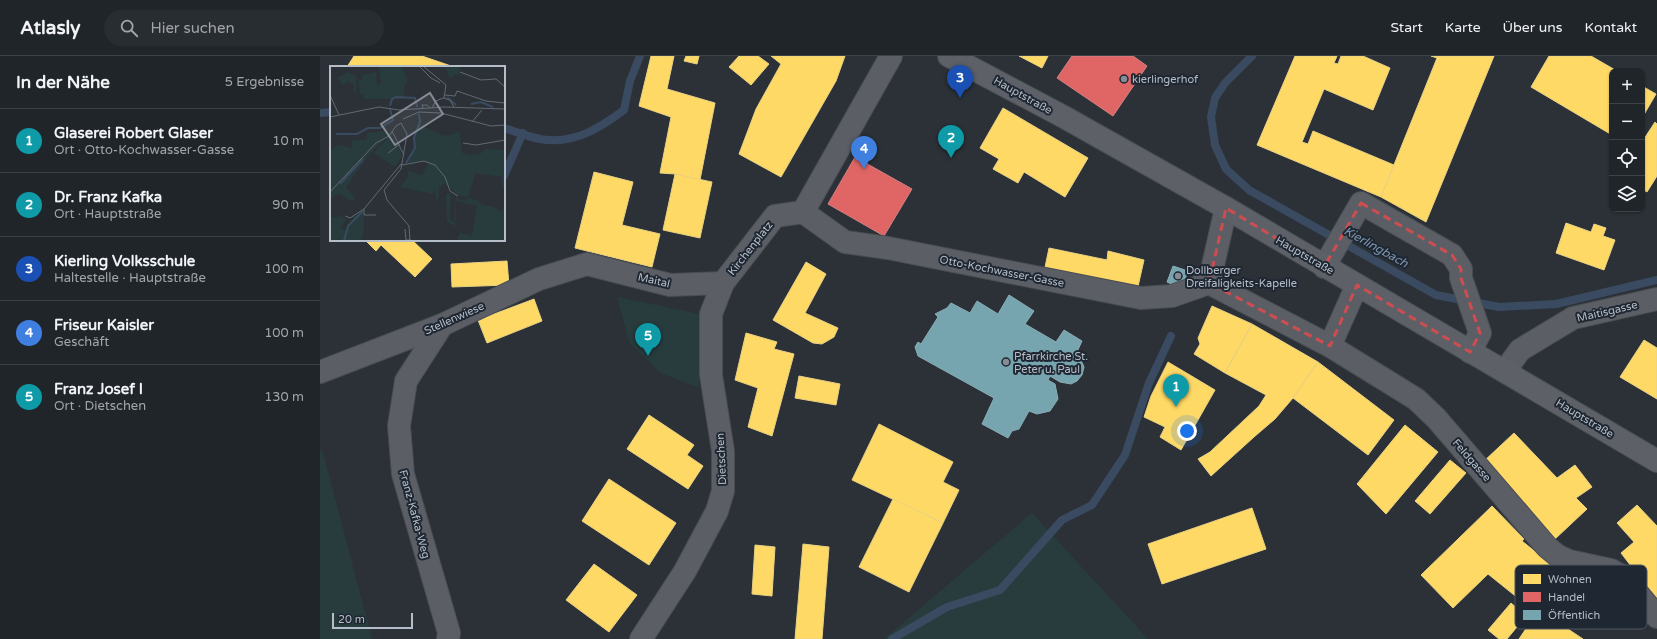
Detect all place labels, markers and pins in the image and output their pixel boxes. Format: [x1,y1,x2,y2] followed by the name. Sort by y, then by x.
[947,65,973,98] pin: 3
[1132,73,1199,86] place label: kierlingerhof
[1119,74,1129,84] marker: kierlingerhof
[938,125,964,158] pin: 2
[851,136,877,169] pin: 4
[1186,264,1297,290] place label: Dollberger Dreifaligkeits-Kapelle
[1173,271,1183,281] marker: Dollberger Dreifaligkeits-Kapelle
[635,323,661,356] pin: 5
[1014,350,1088,376] place label: Pfarrkirche St. Peter u. Paul
[1001,357,1011,367] marker: Pfarrkirche St. Peter u. Paul
[1163,374,1189,407] pin: 1

